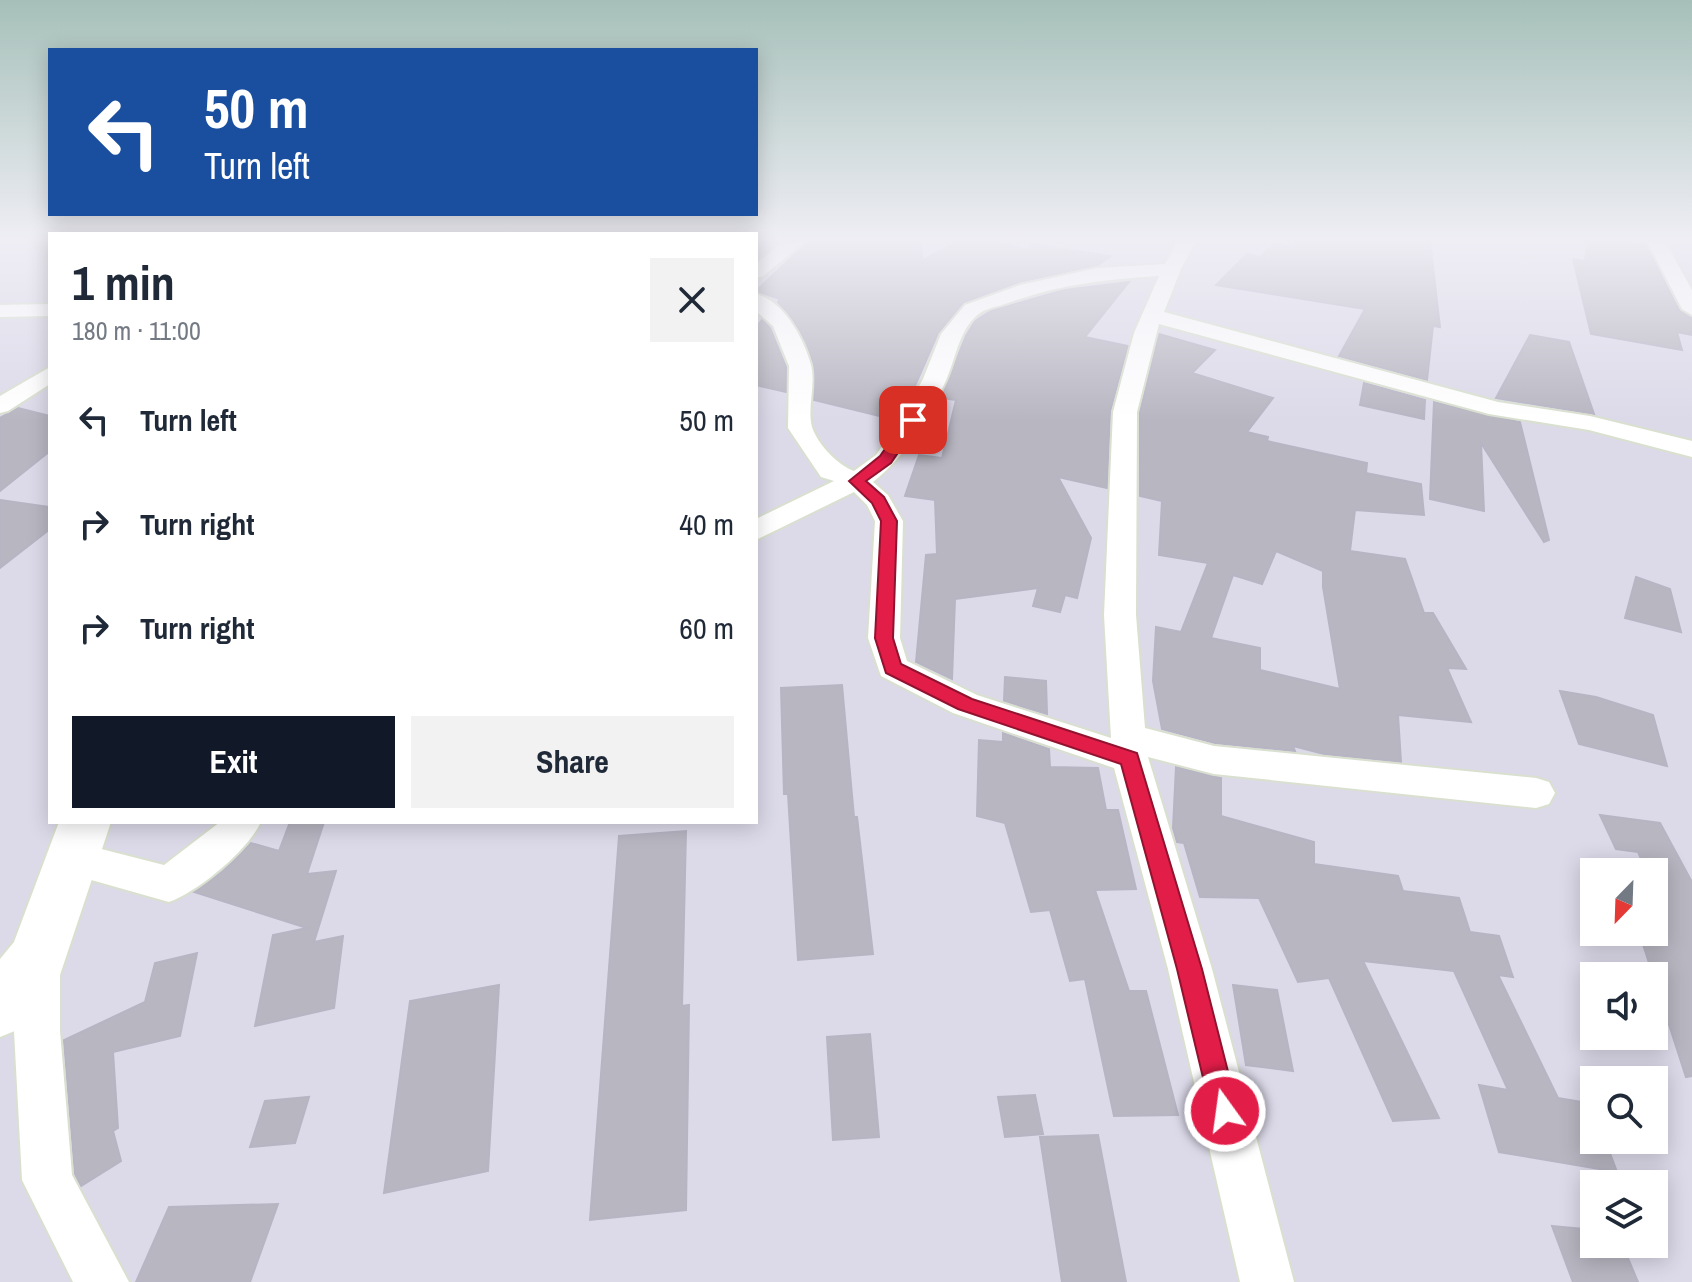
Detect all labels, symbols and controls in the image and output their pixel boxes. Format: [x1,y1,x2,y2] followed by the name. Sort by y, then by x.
[204,70,309,145] text: 50 m
[72,80,176,184] icon: left
[204,142,310,190] text: Turn left
[72,250,175,315] text: 1 min
[650,258,734,342] button: close
[72,313,201,348] text: 180 m · 11:00
[879,386,947,454] pin
[72,398,116,442] icon: left
[891,398,935,442] icon: arrive
[140,400,237,440] text: Turn left
[679,400,734,440] text: 50 m
[72,502,116,546] icon: right
[140,504,254,544] text: Turn right
[679,504,734,544] text: 40 m
[72,606,116,650] icon: right
[140,608,254,648] text: Turn right
[679,608,734,648] text: 60 m
[72,716,395,808] button: Exit
[411,716,734,808] button: Share
[1580,858,1668,946] north arrow
[1580,858,1668,1258] map controls
[1580,962,1668,1050] button: sound
[1580,1066,1668,1154] button: search
[1183,1069,1267,1153] position arrow
[1580,1170,1668,1258] button: layers

